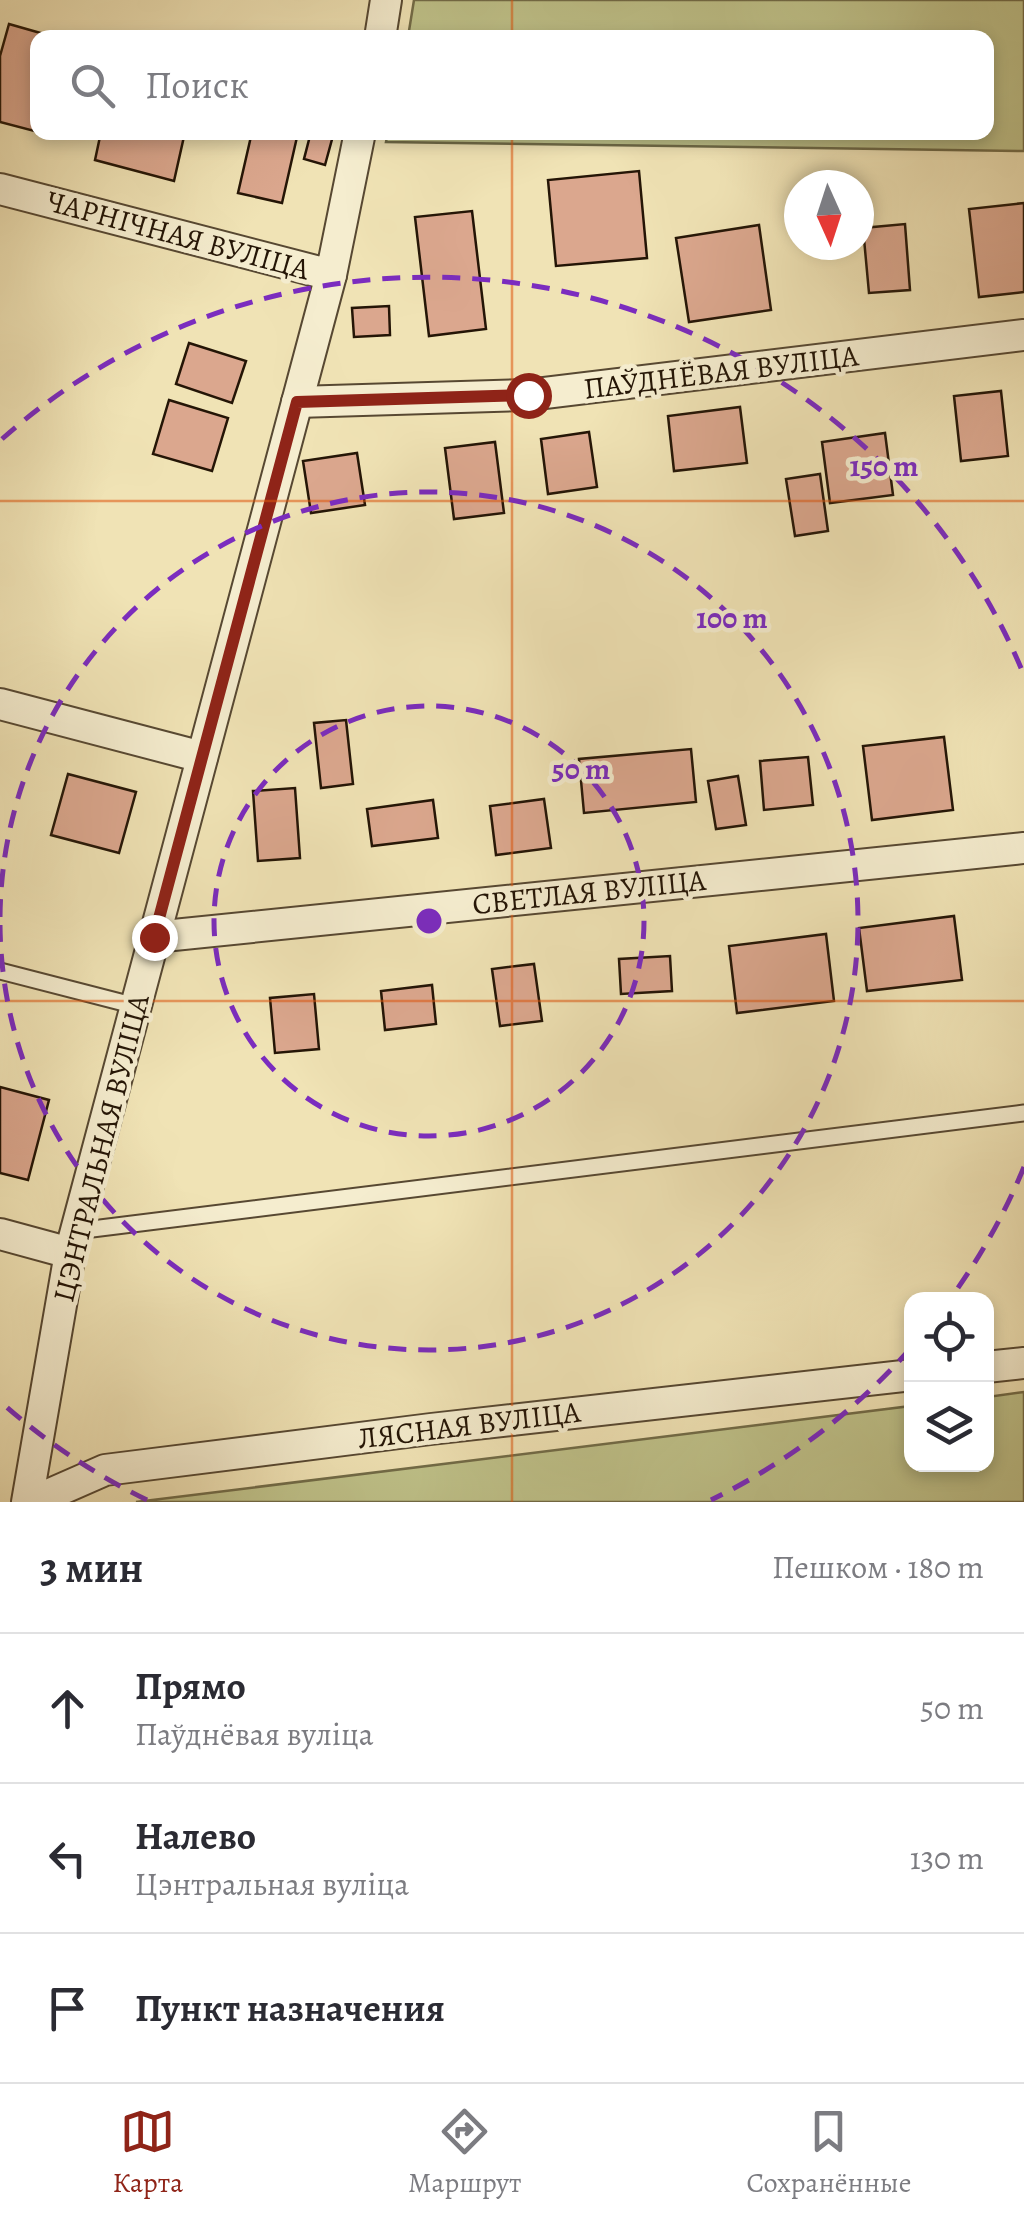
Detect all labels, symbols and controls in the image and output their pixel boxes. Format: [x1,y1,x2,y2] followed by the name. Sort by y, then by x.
[30,30,994,140] search box
[65,58,120,113] icon: search
[145,59,249,111] text: Поиск
[784,170,874,260] north arrow
[42,181,314,289] street label: ЧАРНІЧНАЯ ВУЛІЦА
[581,335,861,409] street label: ПАЎДНЁВАЯ ВУЛІЦА
[506,373,552,419] route start
[850,446,919,486] text: 150 m
[696,598,768,638] text: 100 m
[552,749,610,789] text: 50 m
[470,860,708,924] street label: СВЕТЛАЯ ВУЛІЦА
[411,903,447,939] centre of rings
[132,915,178,961] route end
[43,990,159,1306] street label: ЦЭНТРАЛЬНАЯ ВУЛІЦА
[904,1292,994,1472] map controls
[904,1292,994,1382] button: locate
[904,1382,994,1472] button: layers
[355,1391,583,1459] street label: ЛЯСНАЯ ВУЛІЦА
[40,1539,143,1596] text: 3 мин
[772,1545,984,1589] text: Пешком · 180 m
[135,1660,246,1712] text: Прямо
[40,1681,95,1736] icon: ahead
[920,1686,984,1730] text: 50 m
[135,1712,374,1756] text: Паўднёвая вуліца
[135,1810,256,1862] text: Налево
[40,1831,95,1886] icon: left
[910,1836,984,1880] text: 130 m
[135,1862,409,1906] text: Цэнтральная вуліца
[40,1981,95,2036] icon: arrive
[135,1982,445,2034] text: Пункт назначения
[113,2104,183,2202] tab: Карта
[408,2104,521,2202] tab: Маршрут
[746,2104,912,2202] tab: Сохранённые

